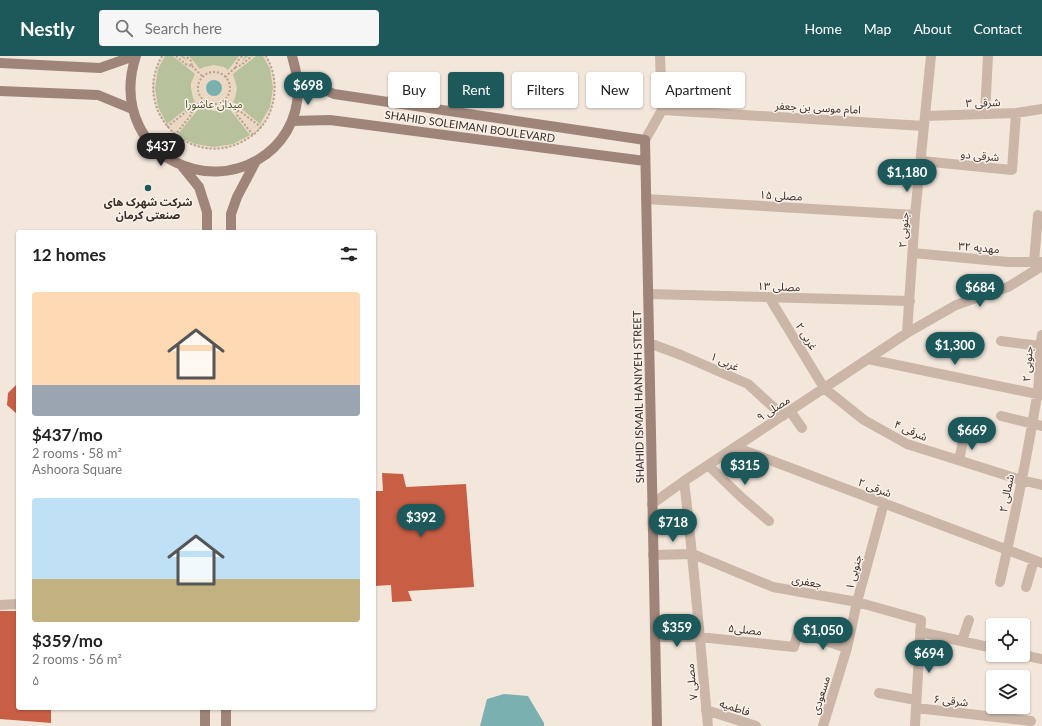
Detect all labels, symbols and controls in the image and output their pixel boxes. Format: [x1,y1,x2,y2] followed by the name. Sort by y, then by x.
[99,10,379,46] search box
[20,17,75,40] text: Nestly
[113,17,135,39] icon: search
[145,19,222,37] text: Search here
[804,20,842,37] text: Home
[864,20,891,37] text: Map
[913,20,951,37] text: About
[973,20,1022,37] text: Contact
[284,72,332,106] pin: $698
[388,72,440,108] chip: Buy
[448,72,504,108] chip: Rent
[512,72,578,108] chip: Filters
[586,72,643,108] chip: New
[651,72,745,108] chip: Apartment
[293,77,323,93] text: $698
[965,95,1001,110] street label: شرقی ۳
[185,97,243,111] park label: میدان عاشورا
[774,98,861,118] street label: امام موسی بن جعفر
[384,108,556,144] street label: SHAHID SOLEIMANI BOULEVARD
[137,133,185,167] pin: $437
[146,138,176,154] text: $437
[960,147,1000,164] street label: شرقی دو
[874,159,940,193] pin: $1,180
[887,164,927,180] text: $1,180
[143,183,153,193] marker: شرکت شهرک های صنعتی کرمان
[759,187,803,204] street label: مصلی ۱۵
[104,195,192,222] place label: شرکت شهرک های صنعتی کرمان
[895,211,912,248] street label: جنوبی ۲
[958,239,1000,256] street label: مهدیه ۳۲
[338,243,360,265] icon: filters
[32,244,106,265] text: 12 homes
[956,274,1004,308] pin: $684
[757,279,801,294] street label: مصلی ۱۳
[965,279,995,295] text: $684
[630,310,646,483] street label: SHAHID ISMAIL HANIYEH STREET
[160,318,232,390] icon: home
[793,320,821,353] street label: ۲ غربی
[922,332,988,366] pin: $1,300
[935,337,975,353] text: $1,300
[1019,345,1036,382] street label: ۲ جنوبی
[708,349,742,374] street label: ۱ غربی
[754,392,793,424] street label: مصلی ۹
[892,417,930,444] street label: ۴ شرقی
[948,417,996,451] pin: $669
[957,422,987,438] text: $669
[32,424,103,445] text: $437/mo
[32,445,122,461] text: 2 rooms · 58 m²
[721,452,769,486] pin: $315
[730,457,760,473] text: $315
[32,461,122,477] text: Ashoora Square
[996,473,1017,513] street label: ۲ شمالی
[856,475,894,500] street label: ۲ شرقی
[397,504,445,538] pin: $392
[406,509,436,525] text: $392
[649,509,697,543] pin: $718
[658,514,688,530] text: $718
[160,524,232,596] icon: home
[842,553,865,591] street label: ۱ جنوبی
[791,572,824,591] street label: جعفری
[653,614,701,648] pin: $359
[790,617,856,651] pin: $1,050
[986,618,1030,714] map controls
[986,618,1030,662] button: locate
[662,619,692,635] text: $359
[727,621,763,638] street label: مصلی۵
[803,622,843,638] text: $1,050
[32,630,103,651] text: $359/mo
[905,640,953,674] pin: $694
[914,645,944,661] text: $694
[32,651,122,667] text: 2 rooms · 56 m²
[683,663,700,701] street label: مصلی ۷
[986,670,1030,714] button: layers
[32,672,39,688] text: ۵
[808,674,833,716] street label: مسعودی
[933,692,969,709] street label: ۶ شرقی
[718,696,752,719] street label: فاطمیه

